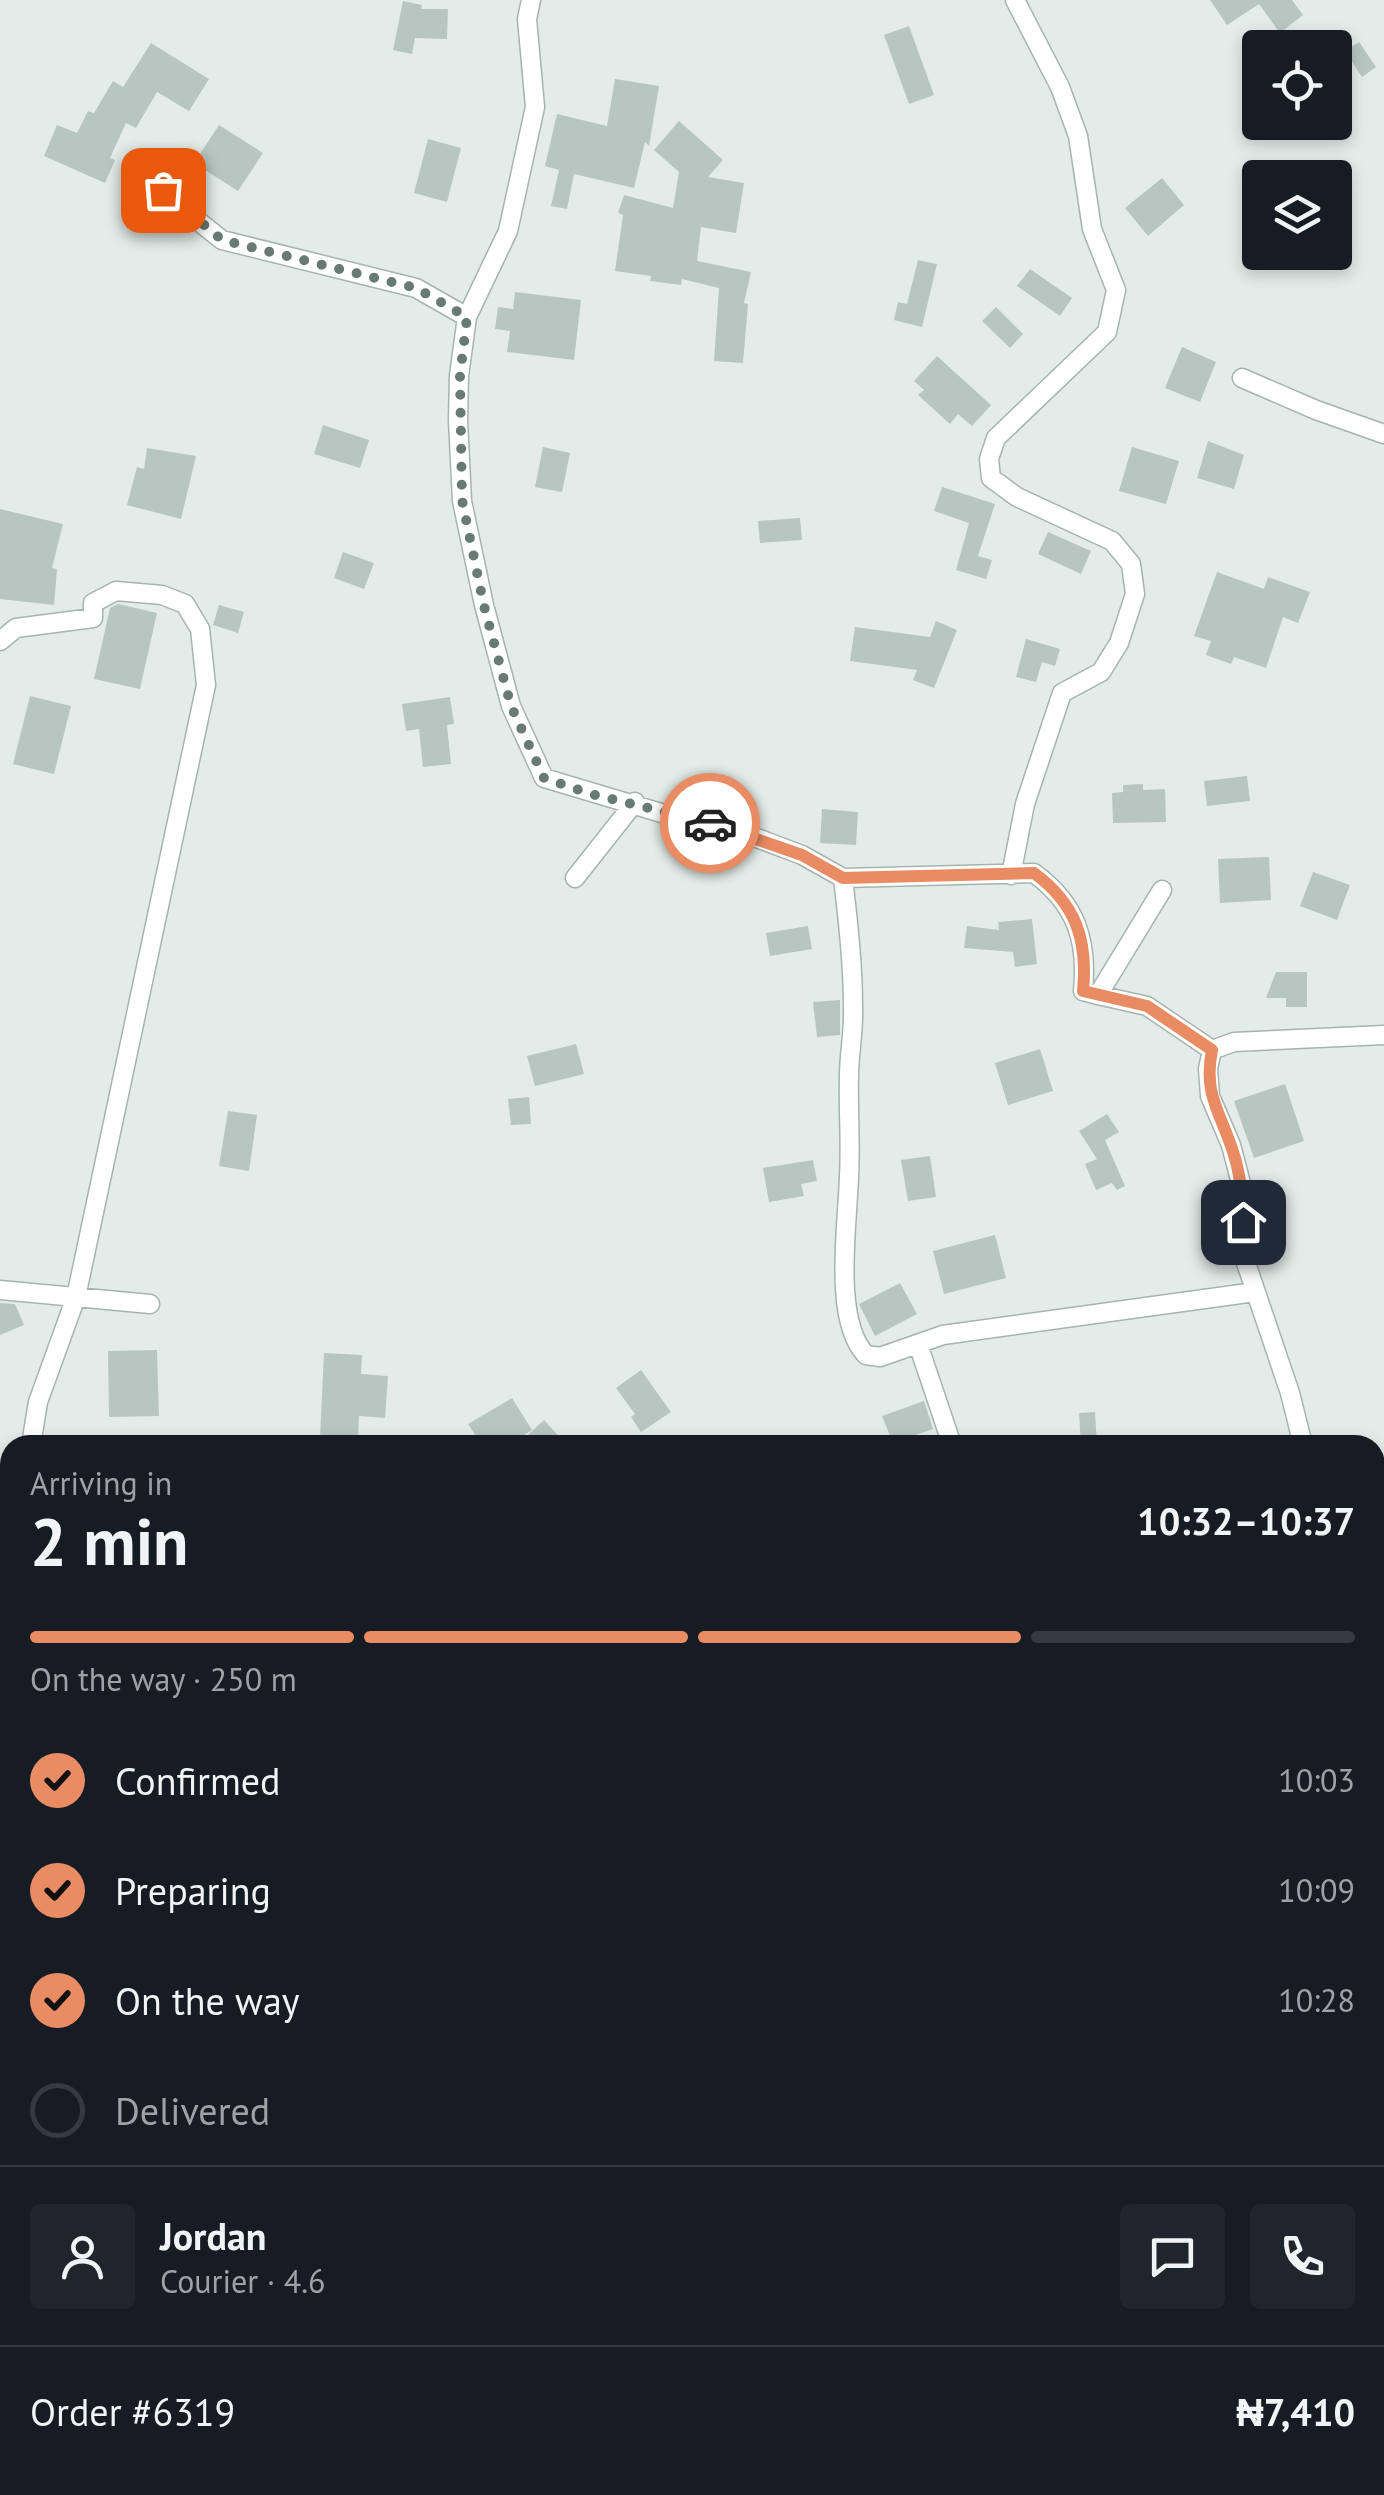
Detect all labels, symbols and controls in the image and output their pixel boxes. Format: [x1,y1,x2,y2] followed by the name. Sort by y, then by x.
[1242,30,1352,270] map controls
[1242,30,1352,140] button: locate
[121,148,206,233] pin
[1242,160,1352,270] button: layers
[136,163,191,218] icon: bag
[660,773,760,873] courier
[683,796,738,851] icon: car
[1201,1180,1286,1265] pin
[1216,1195,1271,1250] icon: home
[30,1462,172,1504] text: Arriving in
[1137,1496,1355,1545] text: 10:32–10:37
[30,1499,189,1583] text: 2 min
[30,1658,297,1700] text: On the way · 250 m
[30,1753,85,1808] icon: check
[115,1756,281,1805] text: Confirmed
[1278,1759,1355,1801] text: 10:03
[30,1863,85,1918] icon: check
[115,1866,271,1915] text: Preparing
[1278,1869,1355,1911] text: 10:09
[30,1973,85,2028] icon: check
[115,1976,300,2025] text: On the way
[1278,1979,1355,2021] text: 10:28
[115,2086,270,2135] text: Delivered
[30,2204,135,2309] button: person
[1120,2204,1225,2309] button: chat
[1250,2204,1355,2309] button: phone
[160,2211,266,2260] text: Jordan
[160,2260,326,2302] text: Courier · 4.6
[30,2387,235,2436] text: Order #6319
[1236,2387,1355,2436] text: ₦7,410

